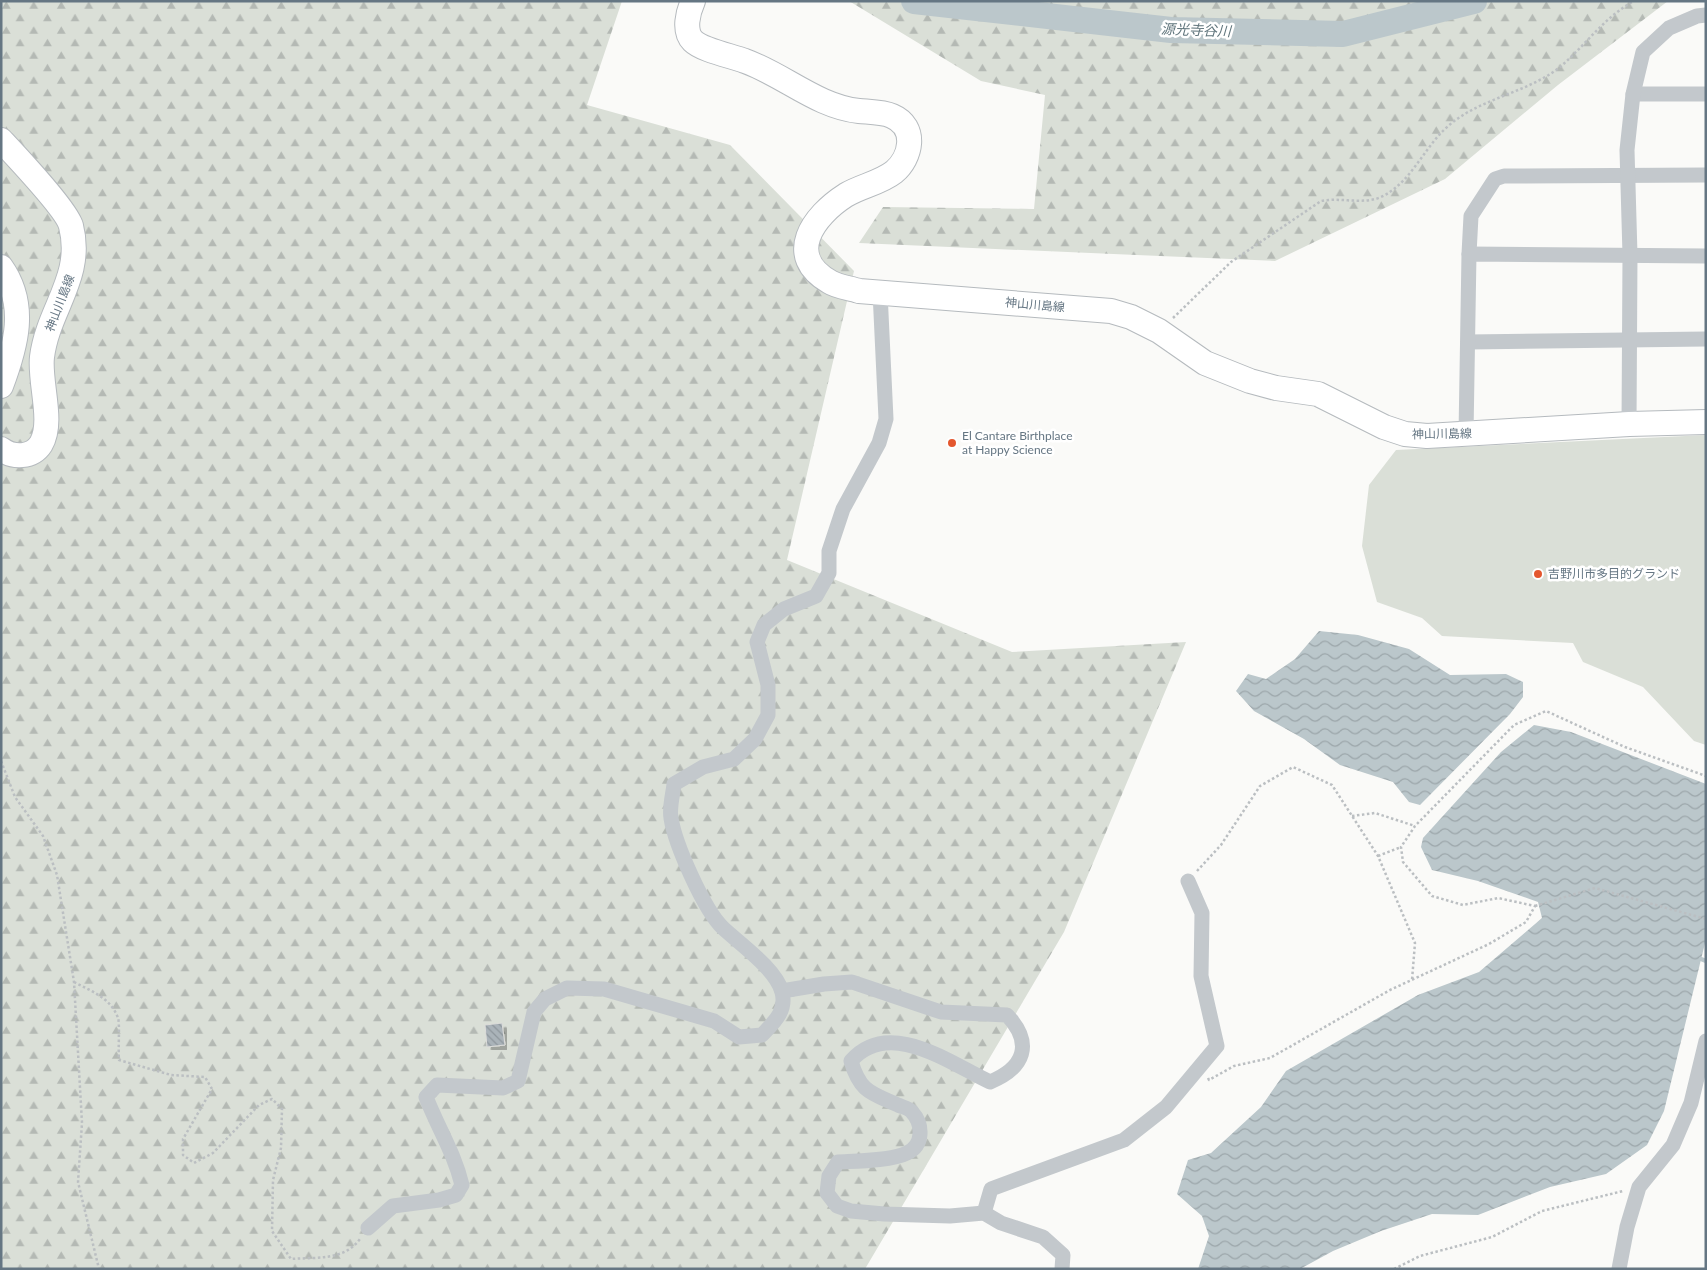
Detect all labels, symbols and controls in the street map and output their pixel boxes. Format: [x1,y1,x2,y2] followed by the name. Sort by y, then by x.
[1161,20,1233,39] water label: 源光寺谷川
[42,272,77,334] street label: 神山川島線
[1004,294,1066,315] street label: 神山川島線
[1412,425,1472,442] street label: 神山川島線
[962,428,1073,457] place label: El Cantare Birthplace at Happy Science
[946,437,958,449] marker: El Cantare Birthplace at Happy Science
[1548,566,1680,581] place label: 吉野川市多目的グランド
[1532,568,1544,580] marker: 吉野川市多目的グランド

